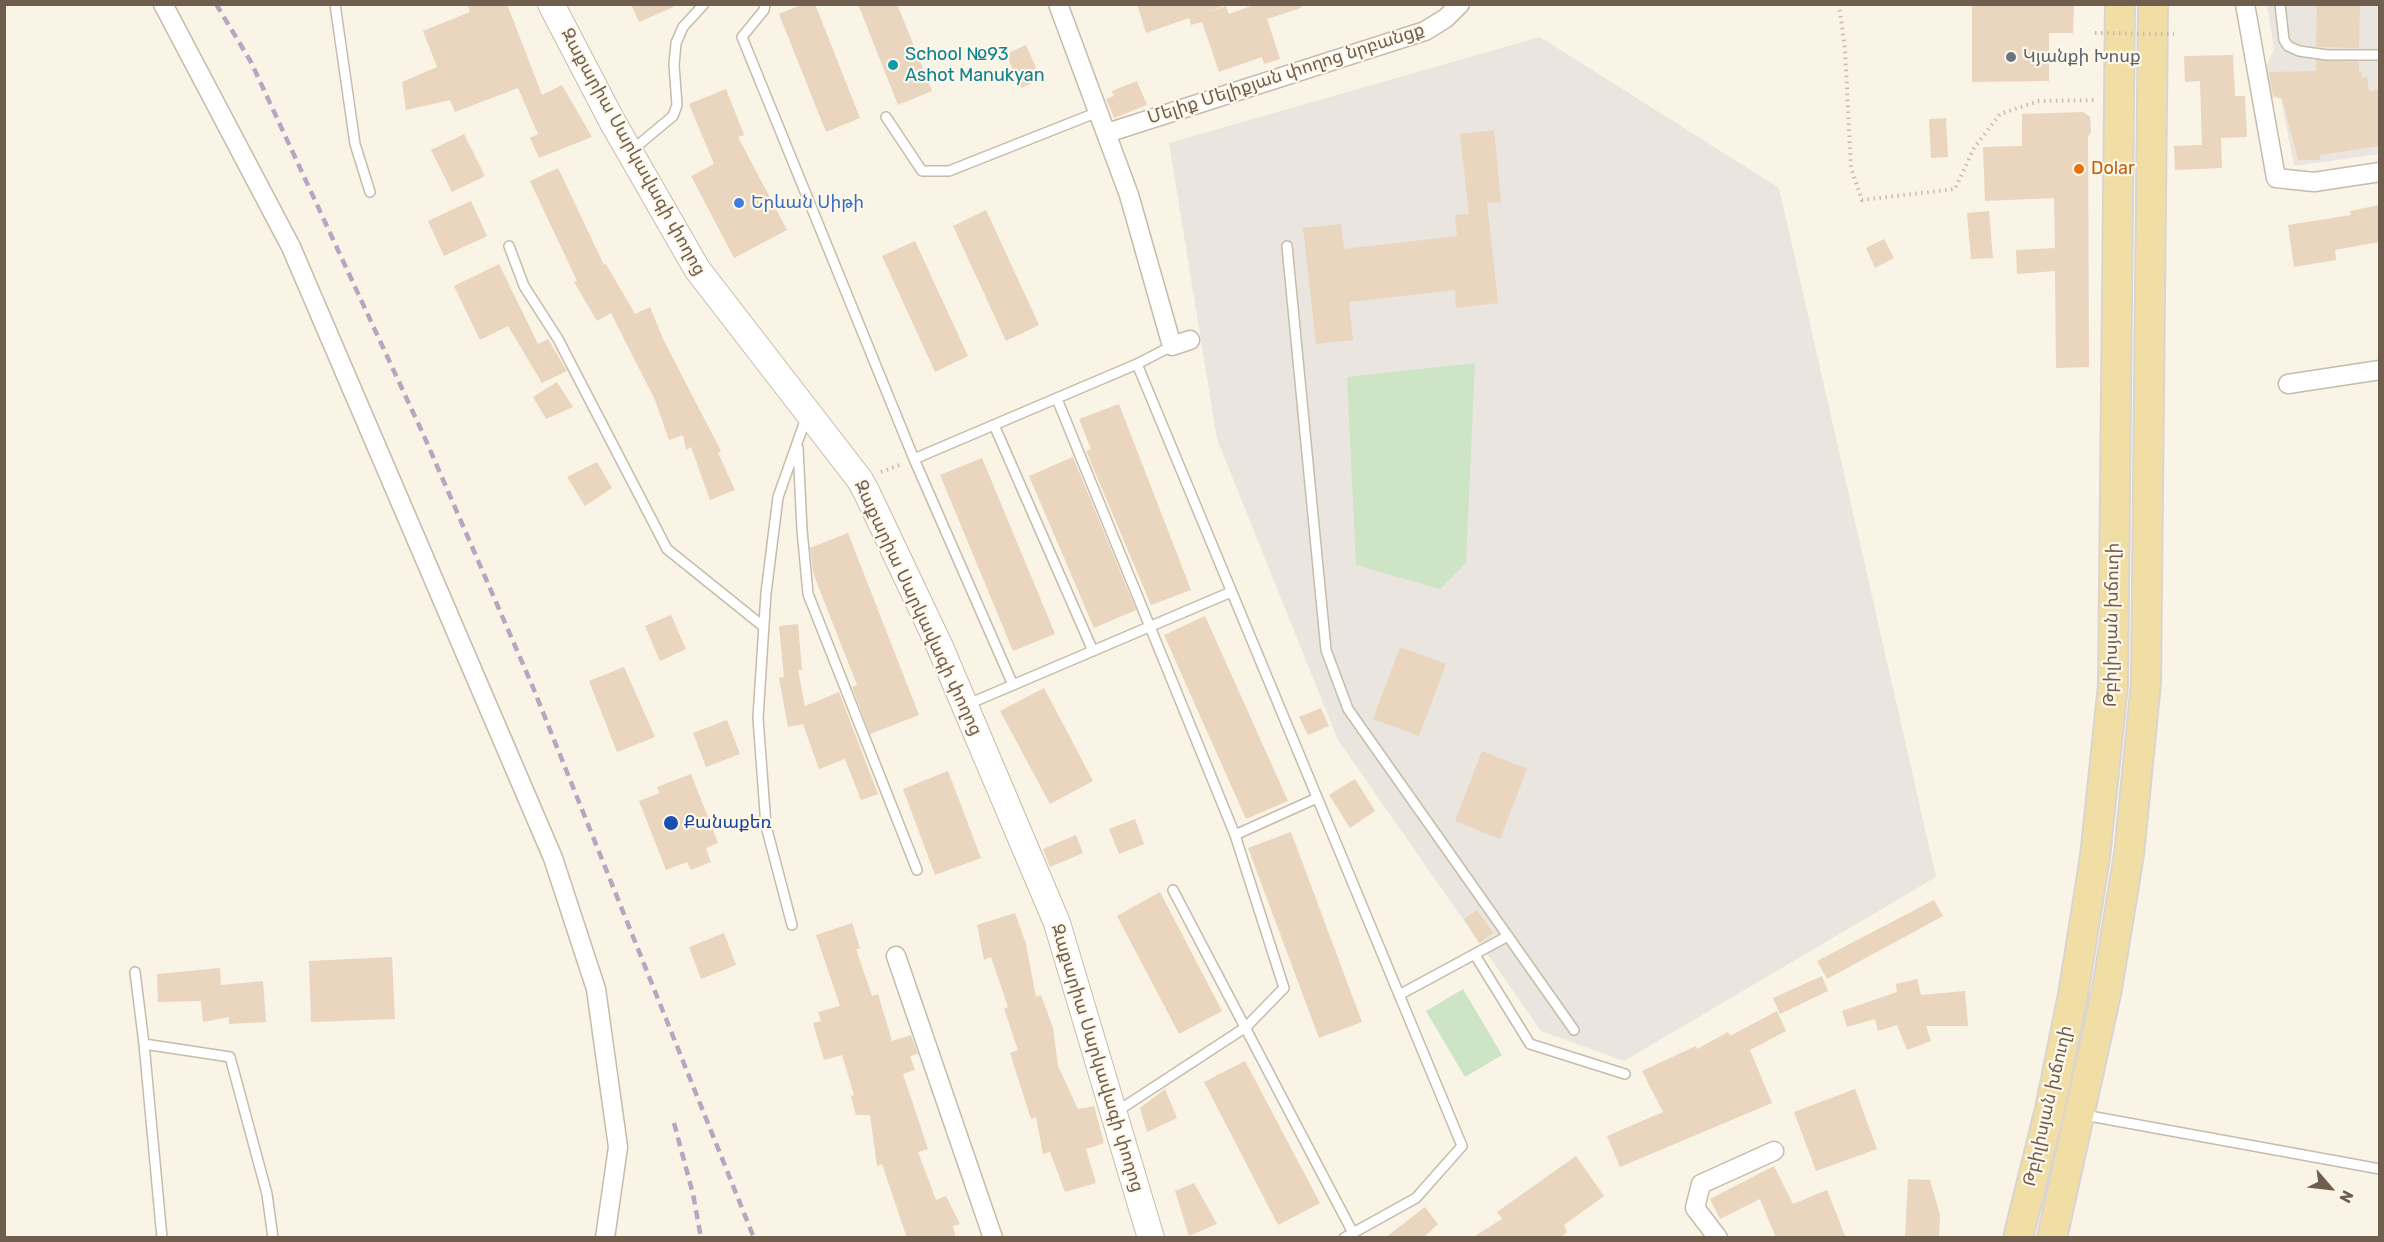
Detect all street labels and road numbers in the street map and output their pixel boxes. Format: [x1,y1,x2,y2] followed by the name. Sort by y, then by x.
[1145,19,1427,129] street label: Մելիք Մելիքյան փողոց նրբանցք
[556,25,710,279] street label: Զաքարիա Սարկավագի փողոց
[849,477,987,739] street label: Զաքարիա Սարկավագի փողոց
[2100,543,2124,707] street label: Թբիլիսյան խճուղի
[1046,921,1148,1195] street label: Զաքարիա Սարկավագի փողոց
[2019,1023,2077,1189] street label: Թբիլիսյան խճուղի

